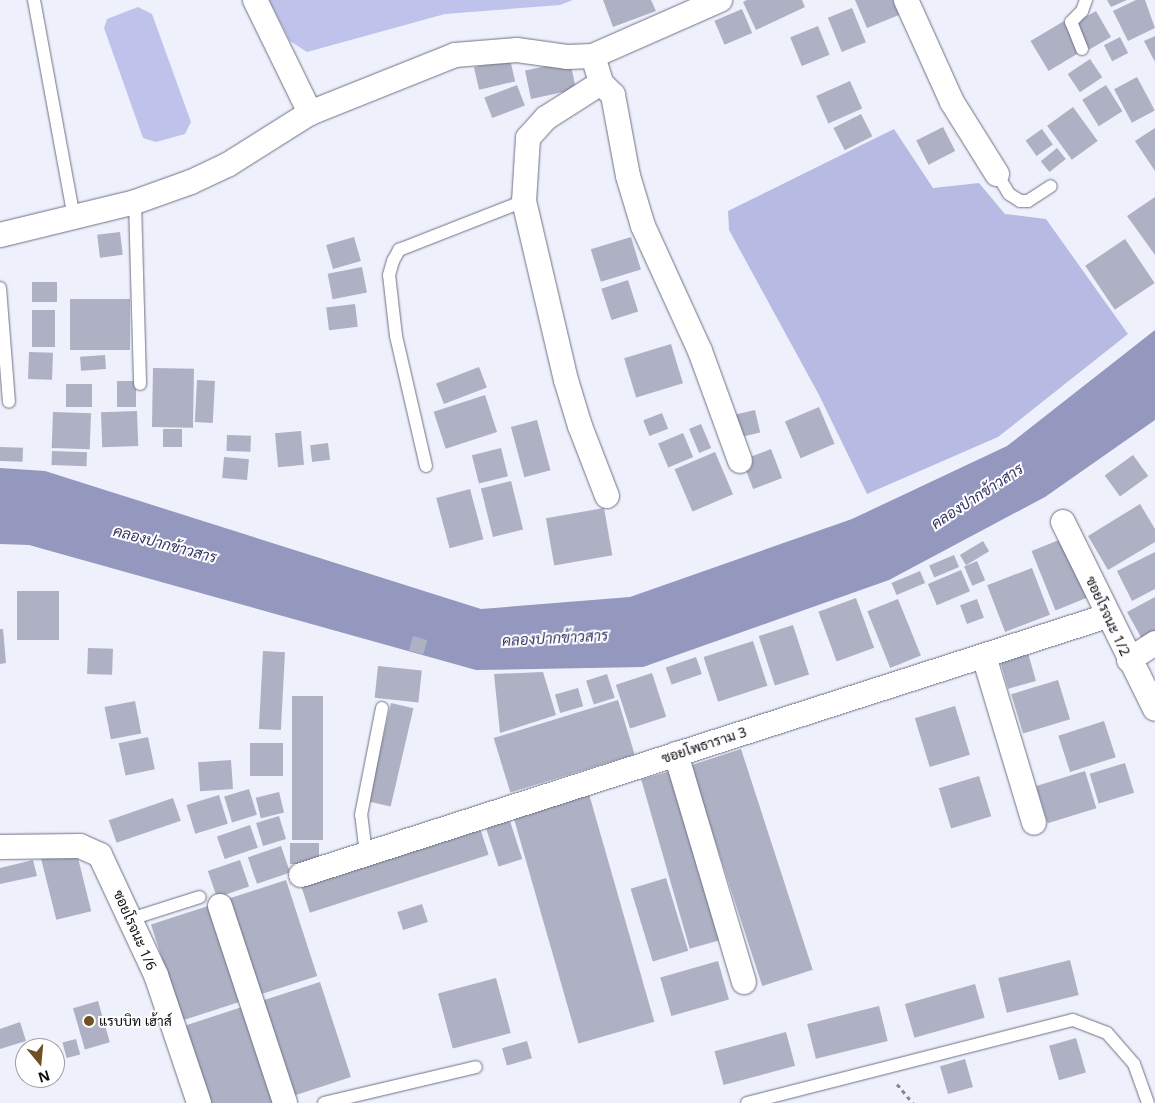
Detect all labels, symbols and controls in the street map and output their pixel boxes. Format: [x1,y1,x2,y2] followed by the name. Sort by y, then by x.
[928,460,1026,532] water label: คลองปากข้าวสาร
[111,522,219,566] water label: คลองปากข้าวสาร
[1082,573,1134,659] street label: ซอยโรจนะ 1/2
[502,626,608,650] water label: คลองปากข้าวสาร
[659,723,749,767] street label: ซอยโพธาราม 3
[110,887,160,973] street label: ซอยโรจนะ 1/6
[99,1013,172,1029] place label: แรบบิท เฮ้าส์
[83,1015,95,1027] marker: แรบบิท เฮ้าส์
[15,1038,65,1088] north arrow
[36,1066,52,1088] text: N

